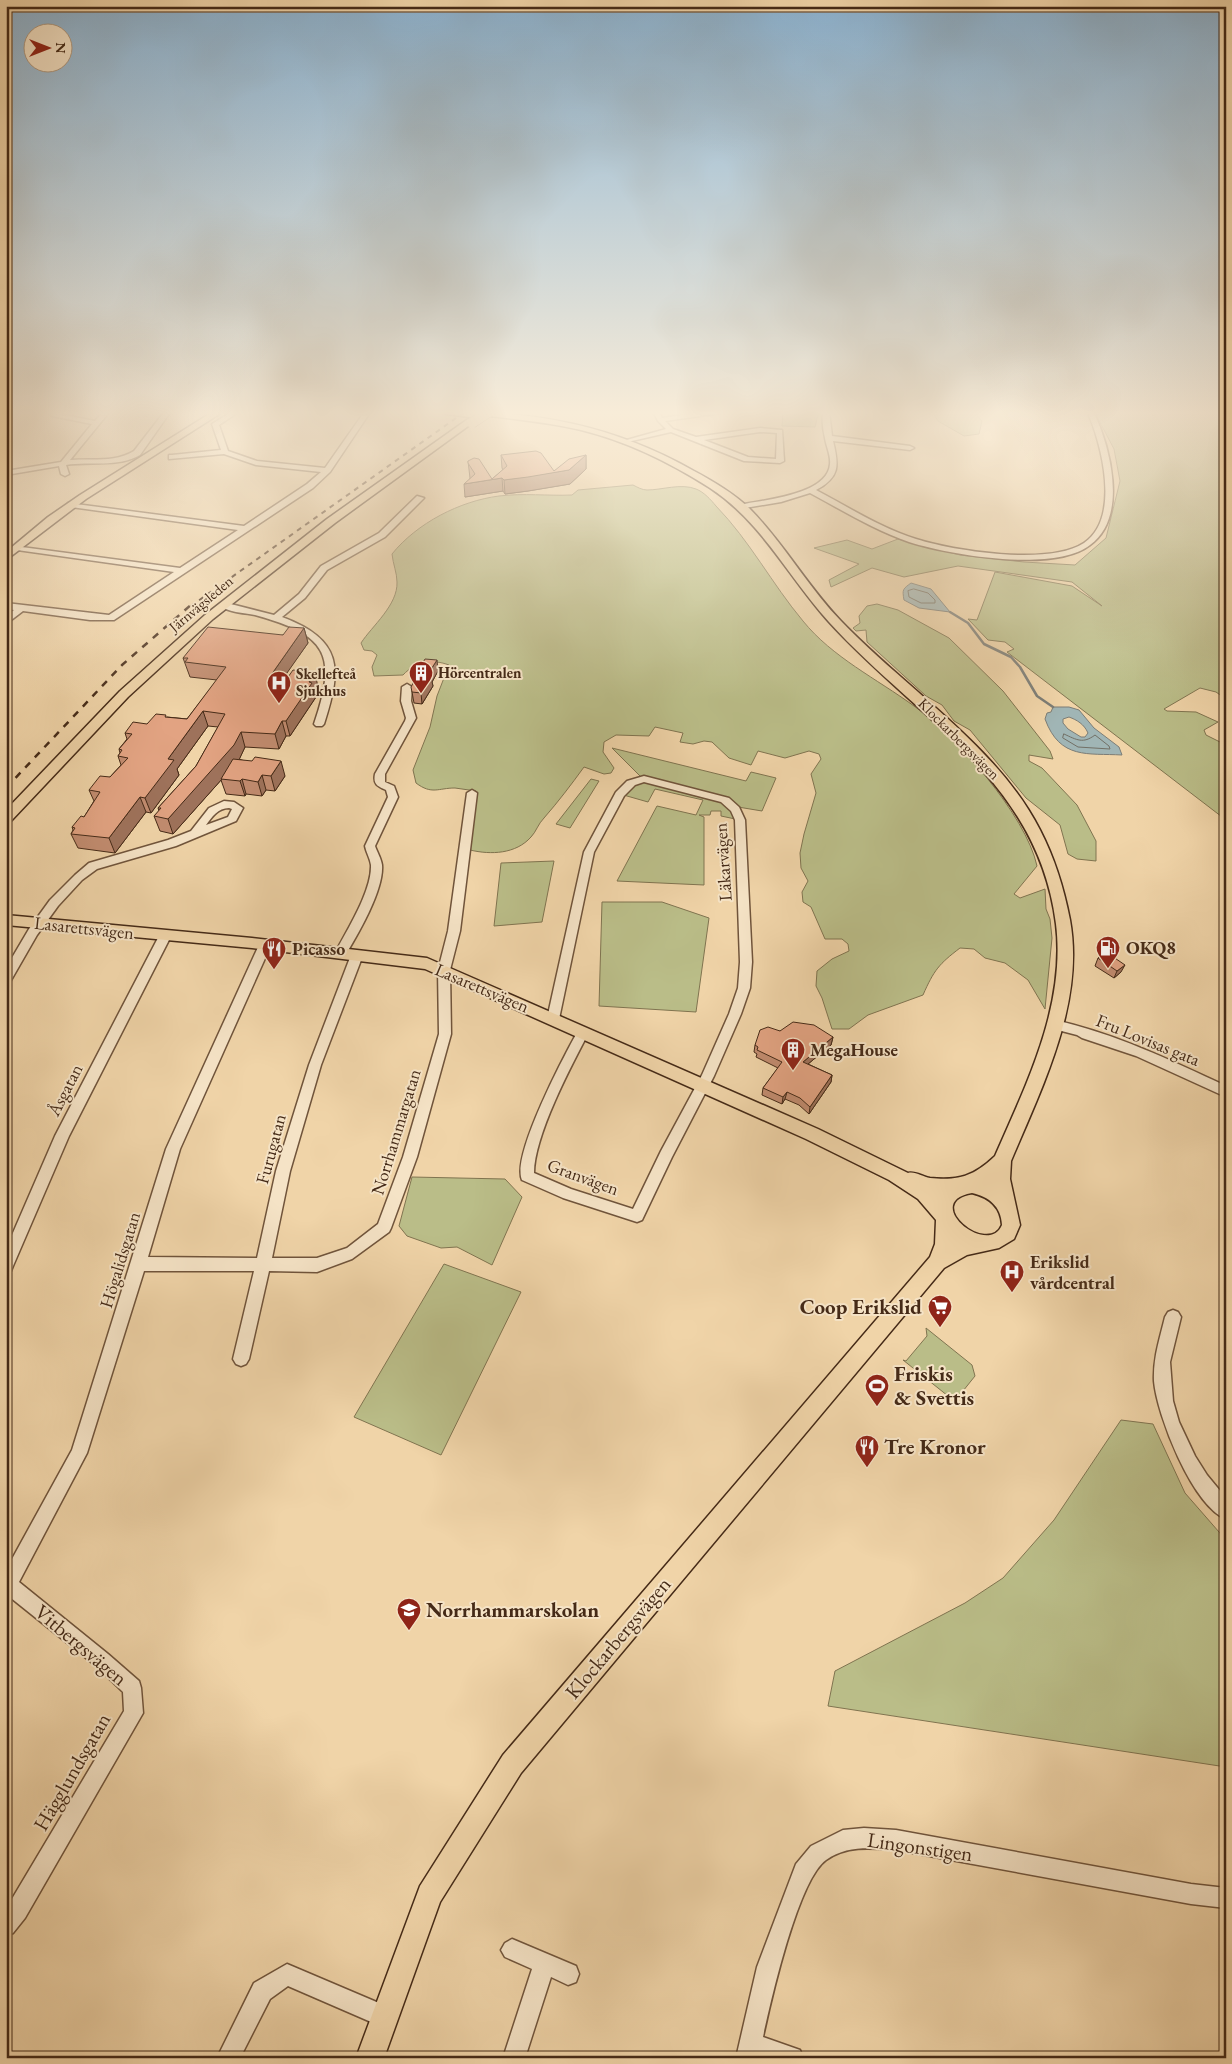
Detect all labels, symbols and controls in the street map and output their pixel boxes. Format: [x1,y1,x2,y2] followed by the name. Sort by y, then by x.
[22,22,72,72] north arrow
[52,42,70,54] text: N
[163,571,237,637] street label: Järnvägsleden
[408,660,434,694] building icon: Hörcentralen
[438,663,522,682] place label: Hörcentralen
[296,664,356,700] place label: Skellefteå Sjukhus
[266,670,292,704] hospital icon: Skellefteå Sjukhus
[914,694,1004,784] street label: Klockarbergsvägen
[708,822,737,902] street label: Läkarvägen
[33,911,135,944] street label: Lasarettsvägen
[1095,935,1121,969] fuel station icon: OKQ8
[261,936,287,970] restaurant icon: Picasso
[1126,936,1176,959] place label: OKQ8
[292,937,345,960] place label: Picasso
[432,957,533,1018] street label: Lasarettsvägen
[1093,1008,1204,1071] street label: Fru Lovisas gata
[780,1037,806,1071] building icon: MegaHouse
[810,1038,898,1061] place label: MegaHouse
[41,1059,88,1121] street label: Åsgatan
[365,1066,426,1197] street label: Norrhammargatan
[250,1111,291,1186] street label: Furugatan
[544,1153,623,1200] street label: Granvägen
[94,1208,145,1311] street label: Högalidsgatan
[1030,1250,1115,1294] place label: Erikslid vårdcentral
[999,1259,1025,1293] hospital icon: Erikslid vårdcentral
[800,1293,922,1320] place label: Coop Erikslid
[927,1294,953,1328] supermarket icon: Coop Erikslid
[894,1360,974,1411] place label: Friskis & Svettis
[864,1373,890,1407] sports icon: Friskis & Svettis
[884,1433,986,1460] place label: Tre Kronor
[854,1434,880,1468] restaurant icon: Tre Kronor
[559,1571,677,1704] street label: Klockarbergsvägen
[426,1596,599,1623] place label: Norrhammarskolan
[396,1597,422,1631] school or university icon: Norrhammarskolan
[29,1598,133,1691] street label: Vitbergsvägen
[27,1708,116,1836] street label: Hägglundsgatan
[866,1826,974,1867] street label: Lingonstigen

